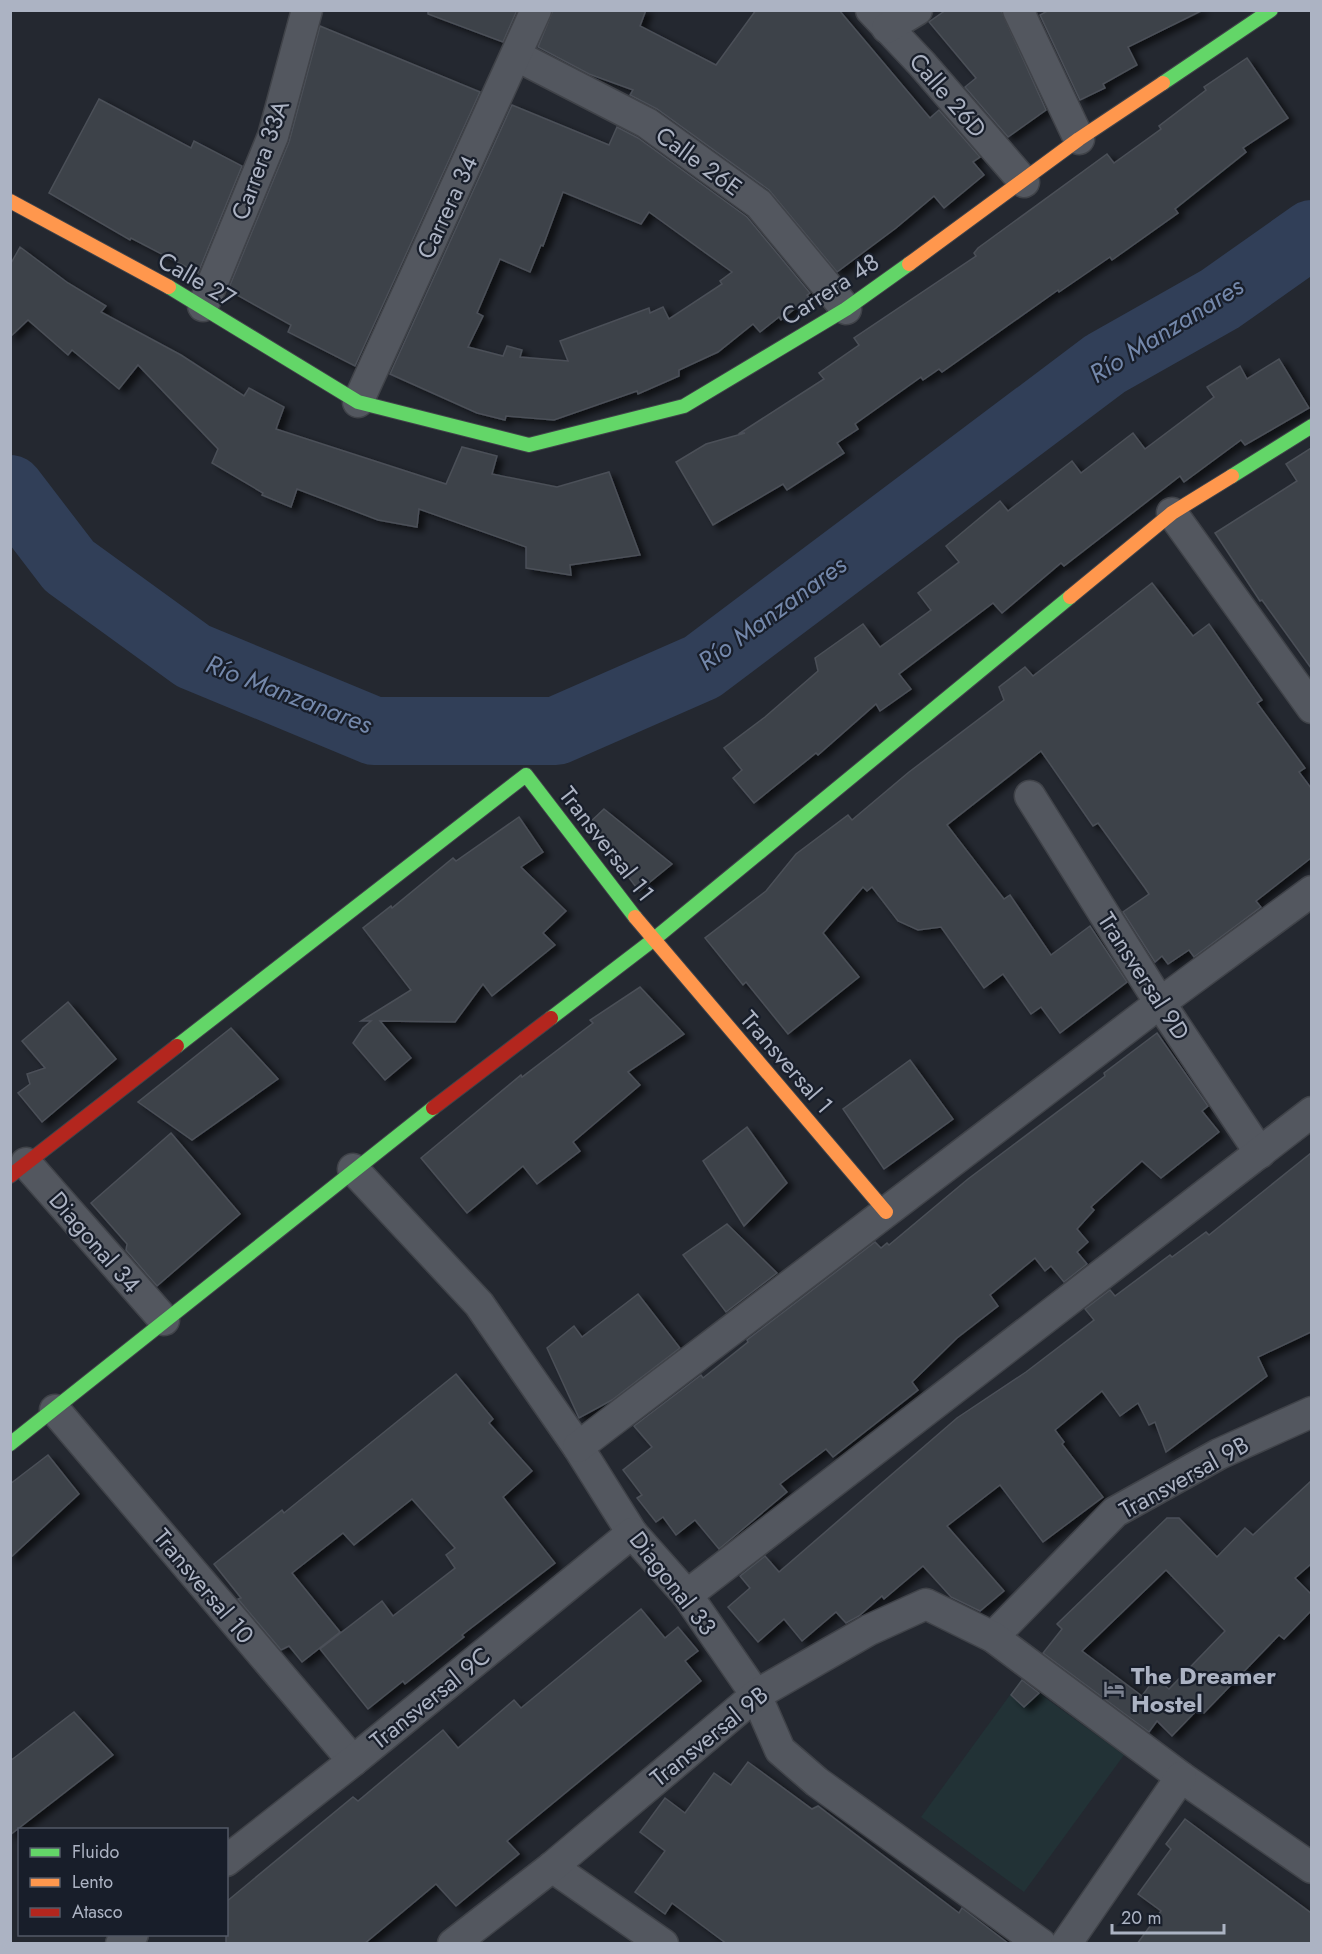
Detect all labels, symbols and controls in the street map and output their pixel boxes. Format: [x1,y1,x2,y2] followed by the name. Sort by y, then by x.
[901,45,995,145] street label: Calle 26D
[222,95,298,225] street label: Carrera 33A
[649,118,749,204] street label: Calle 26E
[408,150,486,264] street label: Carrera 34
[152,243,243,316] street label: Calle 27
[774,244,886,334] street label: Carrera 48
[1082,267,1251,393] water label: Río Manzanares
[690,546,855,680] water label: Río Manzanares
[200,645,378,743] water label: Río Manzanares
[551,779,663,909] street label: Transversal 11
[1090,905,1198,1047] street label: Transversal 9D
[732,1003,842,1121] street label: Transversal 1
[41,1183,149,1301] street label: Diagonal 34
[1113,1427,1255,1527] street label: Transversal 9B
[145,1521,263,1651] street label: Transversal 10
[621,1523,725,1643] street label: Diagonal 33
[362,1638,498,1758] street label: Transversal 9C
[1131,1658,1276,1721] place label: The Dreamer Hostel
[642,1677,776,1795] street label: Transversal 9B
[1102,1677,1126,1701] hotel icon: The Dreamer Hostel
[18,1828,228,1936] legend
[72,1839,120,1865] text: Fluido
[72,1869,113,1895] text: Lento
[1112,1897,1224,1935] scale bar
[72,1899,123,1925] text: Atasco
[1121,1905,1161,1931] text: 20 m

